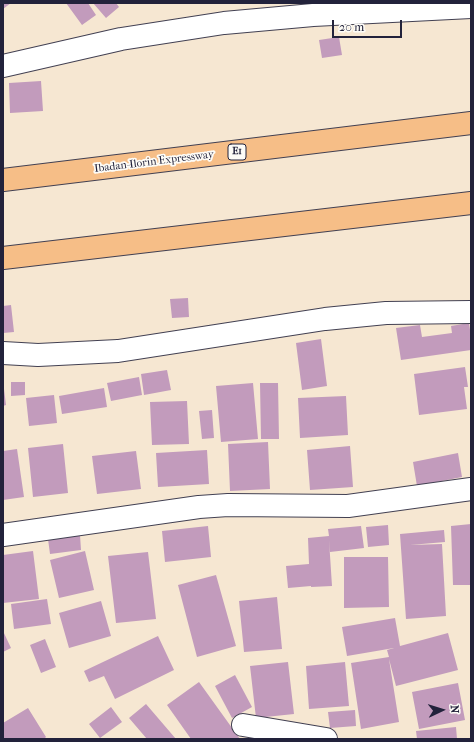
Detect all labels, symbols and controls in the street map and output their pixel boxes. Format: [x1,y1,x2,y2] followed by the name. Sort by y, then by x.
[334,12,404,38] scale bar
[339,20,364,34] text: 20 m
[228,144,246,160] road number: E1
[94,148,214,176] street label: Ibadan-Ilorin Expressway
[422,690,462,730] north arrow
[448,704,461,714] text: N

